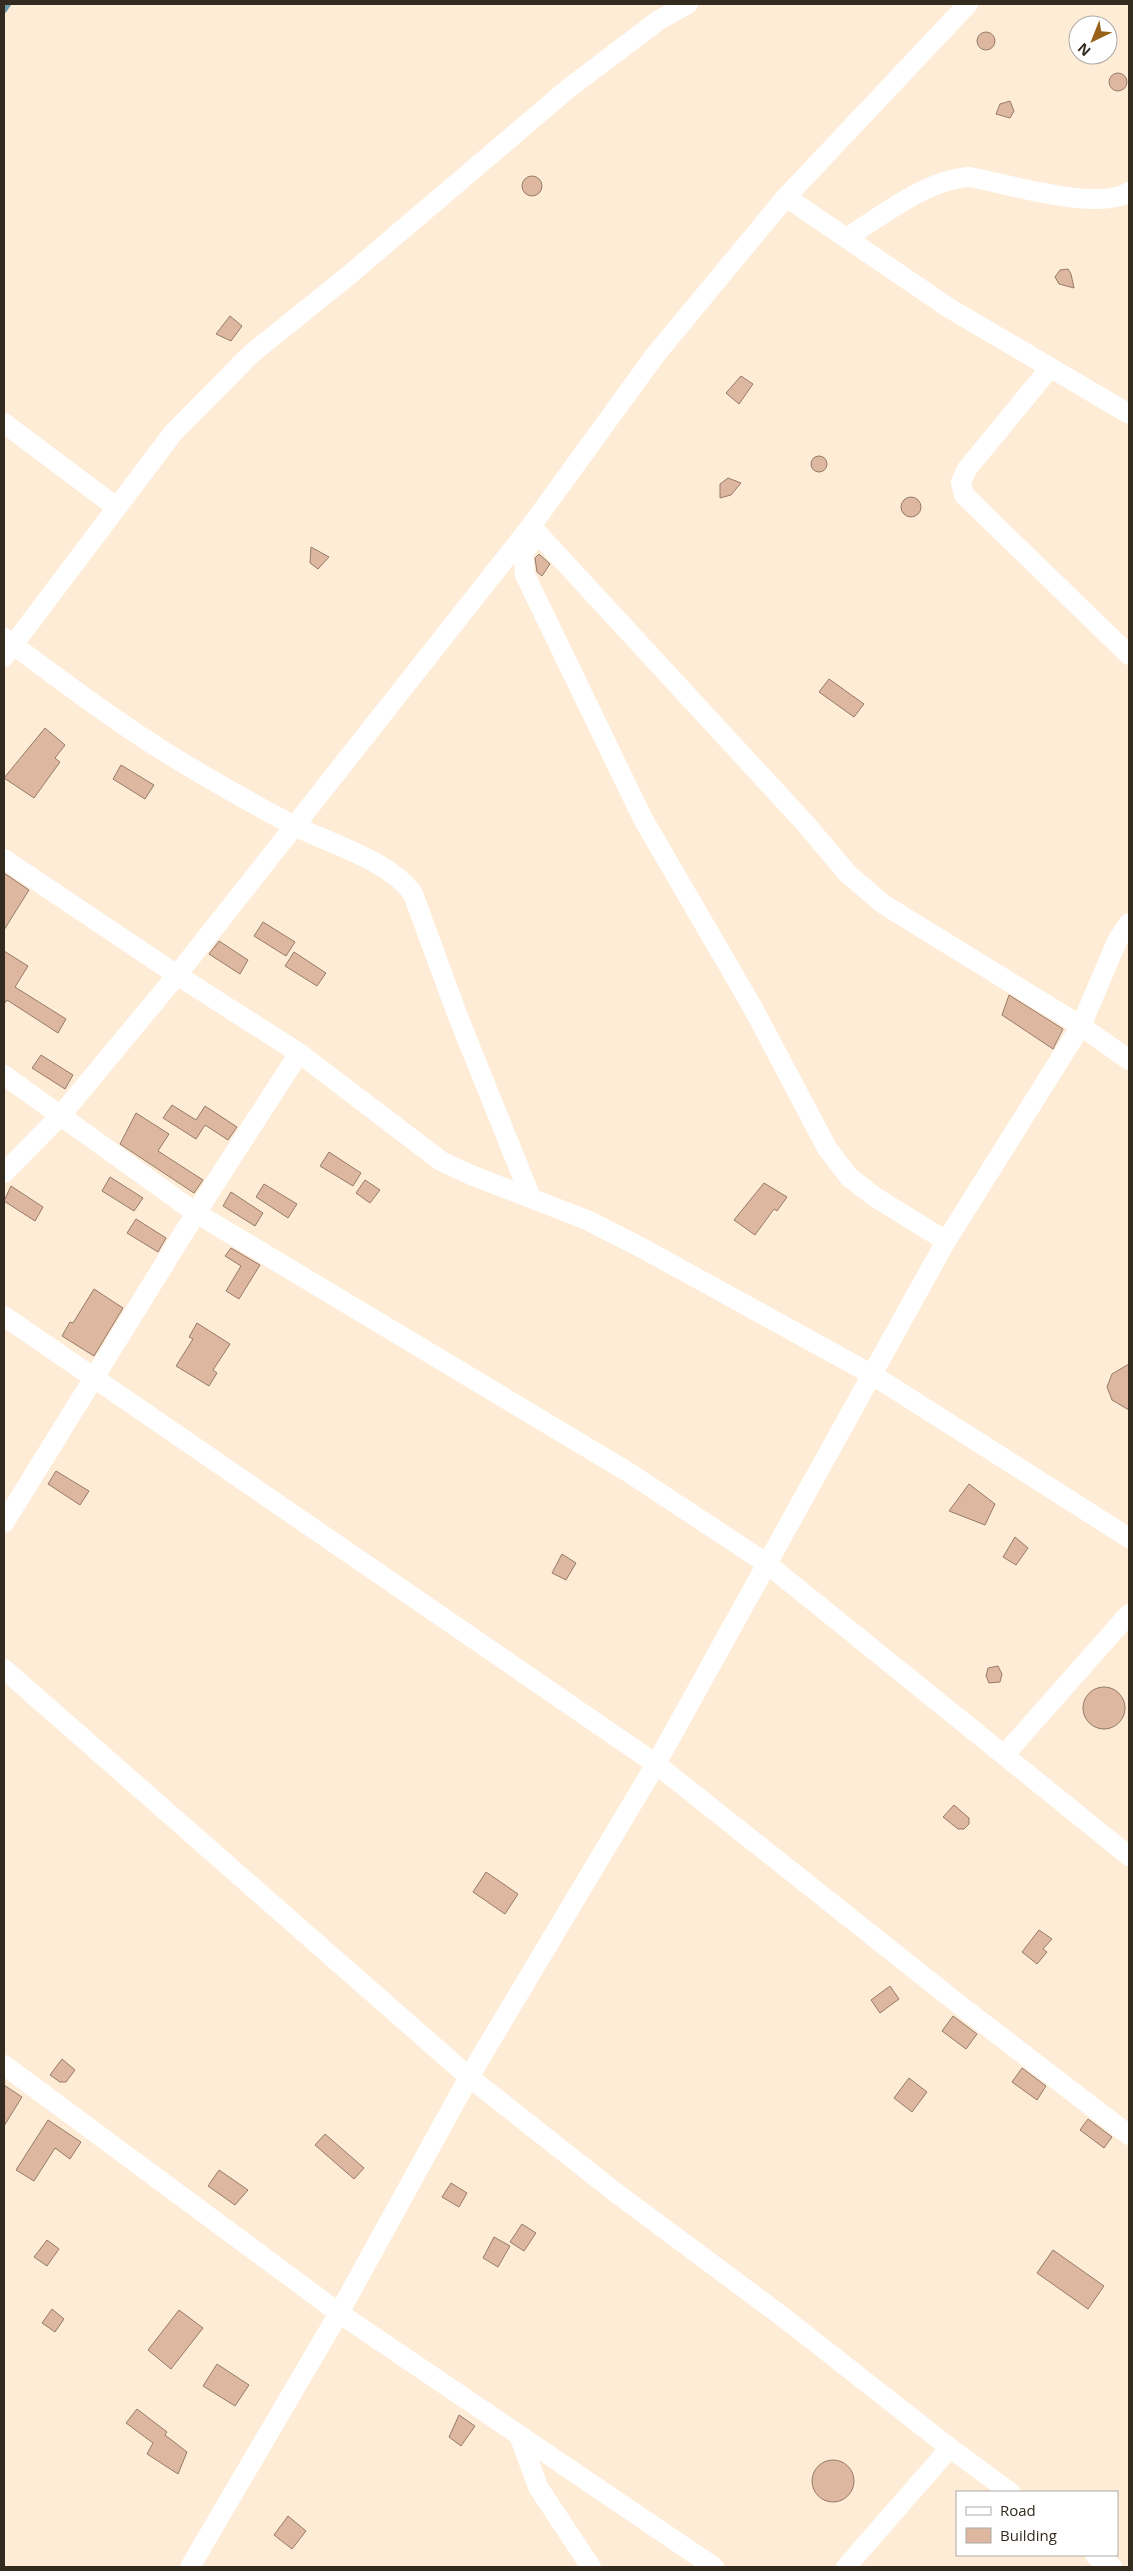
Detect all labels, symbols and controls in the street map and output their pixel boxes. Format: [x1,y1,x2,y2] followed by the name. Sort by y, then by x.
[1068,15,1118,65] north arrow
[1073,39,1094,61] text: N
[956,2491,1118,2556] legend
[1000,2500,1036,2520] text: Road
[1000,2525,1057,2545] text: Building

